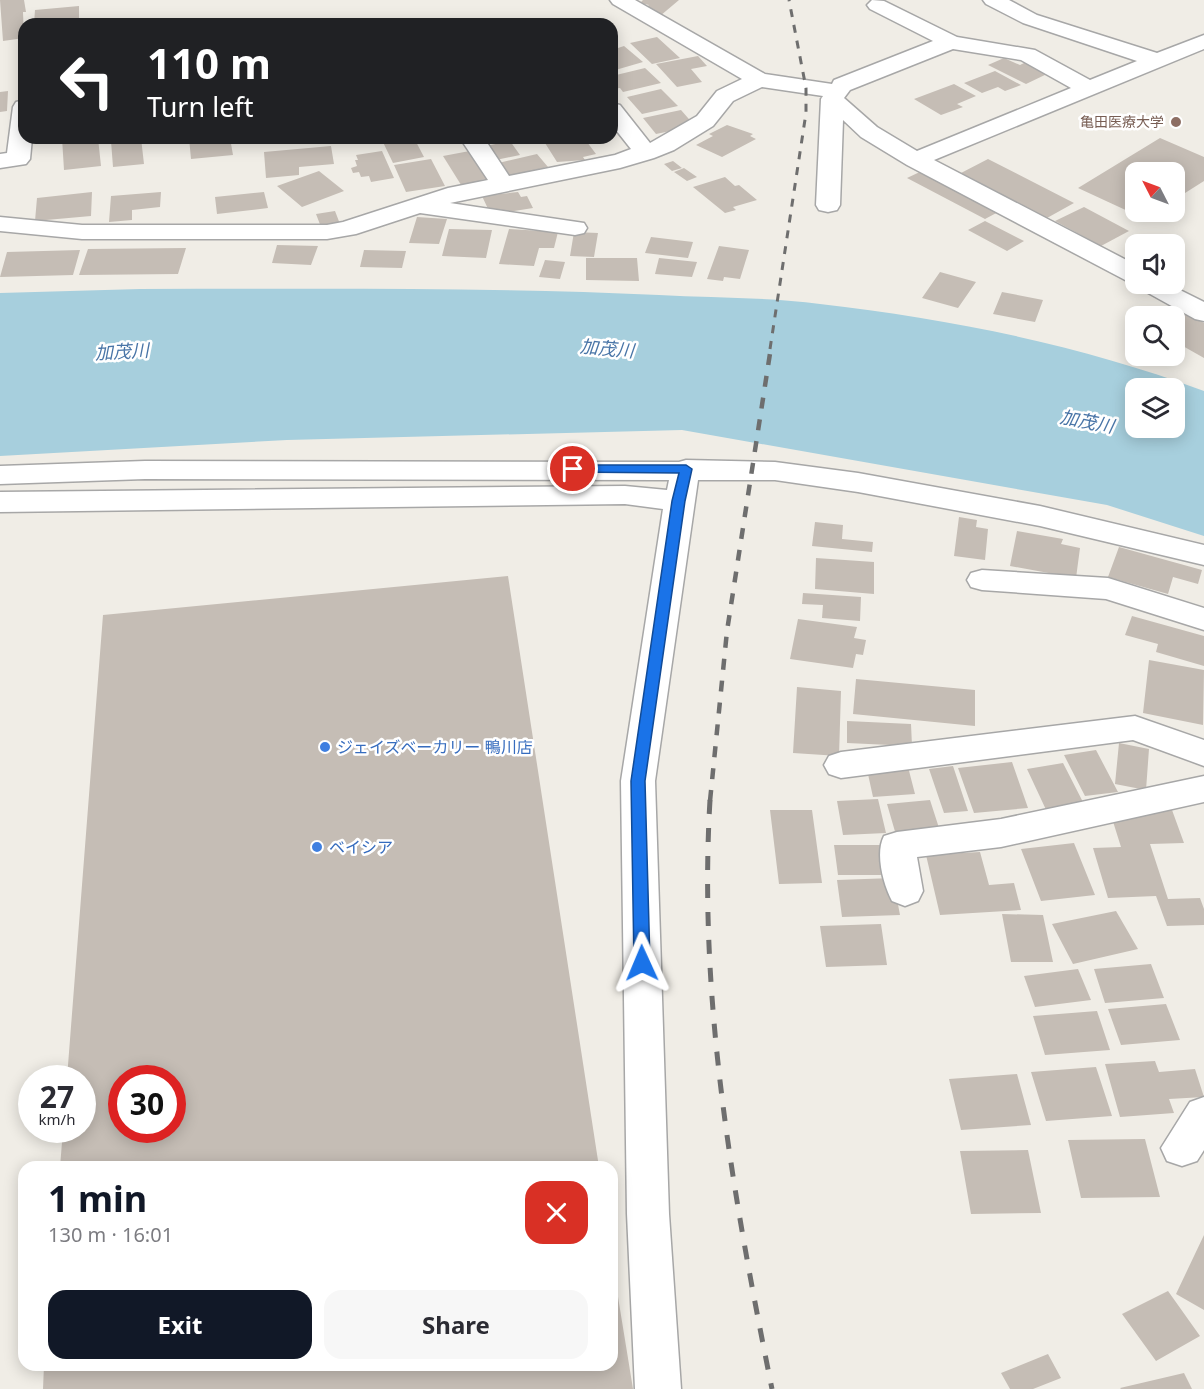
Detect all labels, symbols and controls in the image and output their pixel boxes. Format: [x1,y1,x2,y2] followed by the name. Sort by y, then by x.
[147,34,271,91] text: 110 m
[48,42,126,120] icon: left
[147,88,253,125] text: Turn left
[1080,112,1164,131] place label: 亀田医療大学
[1169,115,1183,129] marker: 亀田医療大学
[1125,162,1185,222] north arrow
[1125,162,1185,438] map controls
[1125,234,1185,294] button: sound
[1125,306,1185,366] button: search
[579,334,637,362] water label: 加茂川
[94,338,152,364] water label: 加茂川
[1125,378,1185,438] button: layers
[1058,404,1118,438] water label: 加茂川
[547,443,598,494] pin
[556,452,589,485] icon: arrive
[337,736,533,758] place label: ジェイズベーカリー 鴨川店
[318,740,332,754] marker: ジェイズベーカリー 鴨川店
[329,836,393,858] place label: ベイシア
[310,840,324,854] marker: ベイシア
[610,931,674,995] position arrow
[108,1065,186,1143] speed limit sign: 30
[40,1076,74,1117] text: 27
[39,1109,75,1129] text: km/h
[48,1174,147,1223] text: 1 min
[525,1181,588,1244] button: close
[48,1221,173,1248] text: 130 m · 16:01
[48,1290,312,1359] button: Exit
[324,1290,588,1359] button: Share

